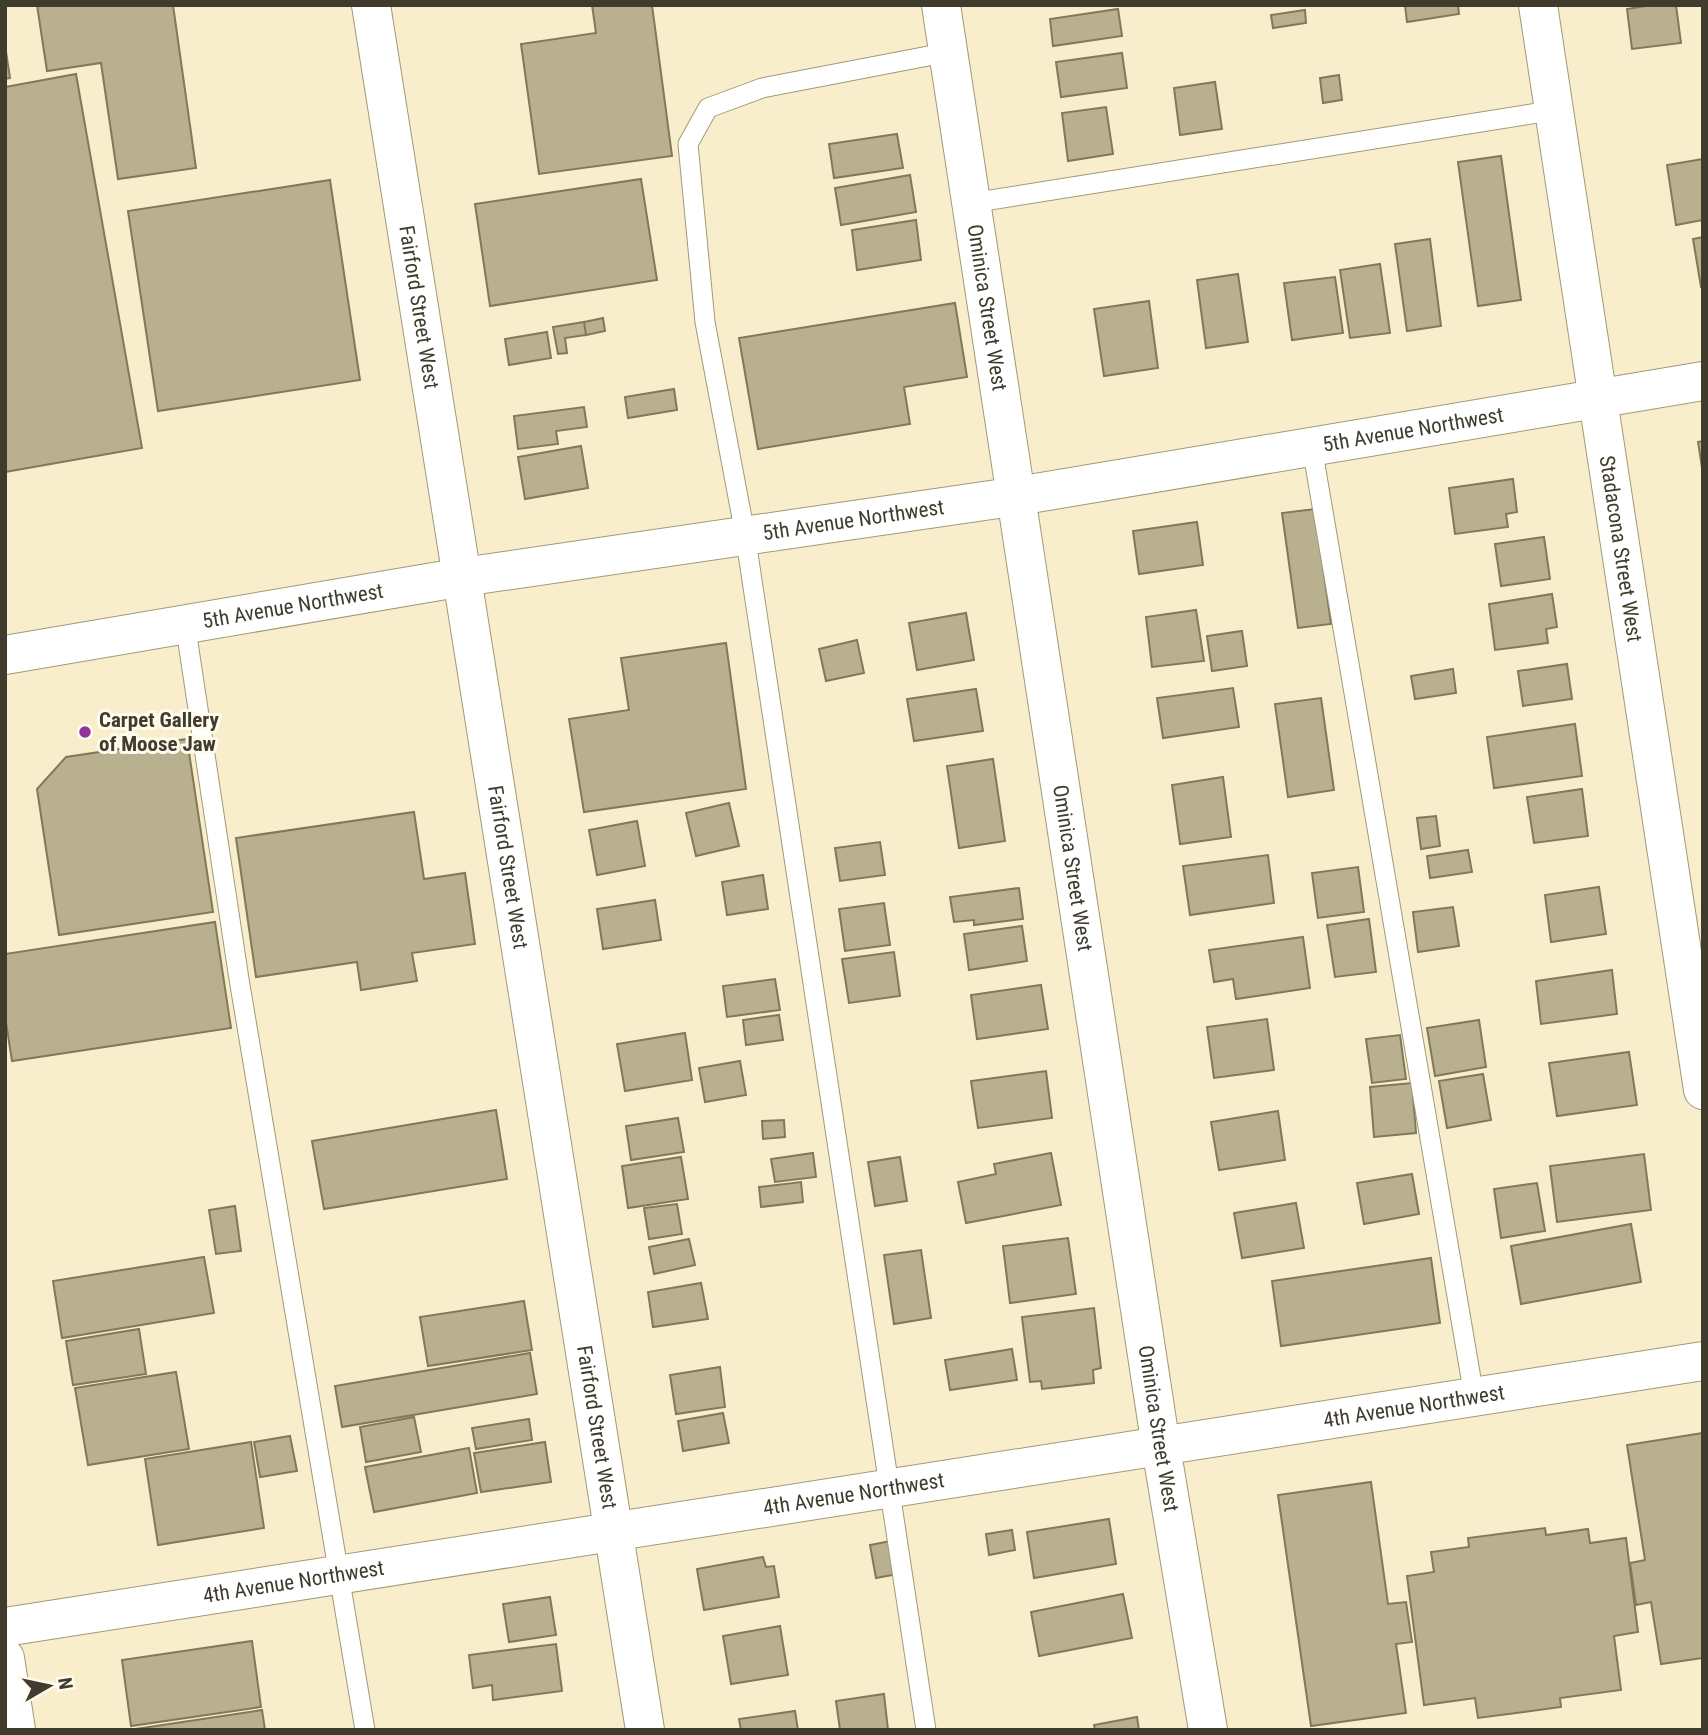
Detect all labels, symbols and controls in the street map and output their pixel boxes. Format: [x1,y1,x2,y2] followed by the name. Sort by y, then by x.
[963,223,1012,392] street label: Ominica Street West
[394,224,444,391] street label: Fairford Street West
[1321,403,1505,457] street label: 5th Avenue Northwest
[1595,454,1647,644] street label: Stadacona Street West
[761,495,946,545] street label: 5th Avenue Northwest
[201,579,385,633] street label: 5th Avenue Northwest
[99,708,219,756] place label: Carpet Gallery of Moose Jaw
[77,724,93,740] marker: Carpet Gallery of Moose Jaw
[1048,783,1097,953] street label: Ominica Street West
[483,784,533,951] street label: Fairford Street West
[572,1344,622,1511] street label: Fairford Street West
[1134,1344,1184,1514] street label: Ominica Street West
[1322,1380,1506,1432] street label: 4th Avenue Northwest
[761,1468,946,1520] street label: 4th Avenue Northwest
[201,1556,386,1608] street label: 4th Avenue Northwest
[14,1651,84,1721] north arrow
[53,1676,78,1691] text: N

